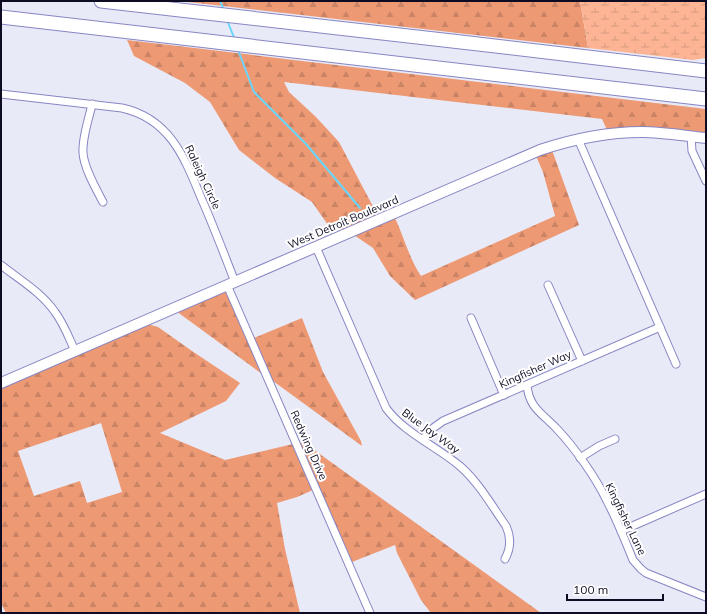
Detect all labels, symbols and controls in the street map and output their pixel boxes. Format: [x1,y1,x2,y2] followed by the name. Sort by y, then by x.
[182,143,224,211] street label: Raleigh Circle
[286,192,400,252] street label: West Detroit Boulevard
[497,347,573,391] street label: Kingfisher Way
[399,405,463,457] street label: Blue Jay Way
[287,408,331,482] street label: Redwing Drive
[602,481,650,557] street label: Kingfisher Lane
[567,576,663,602] scale bar
[573,582,608,597] text: 100 m

